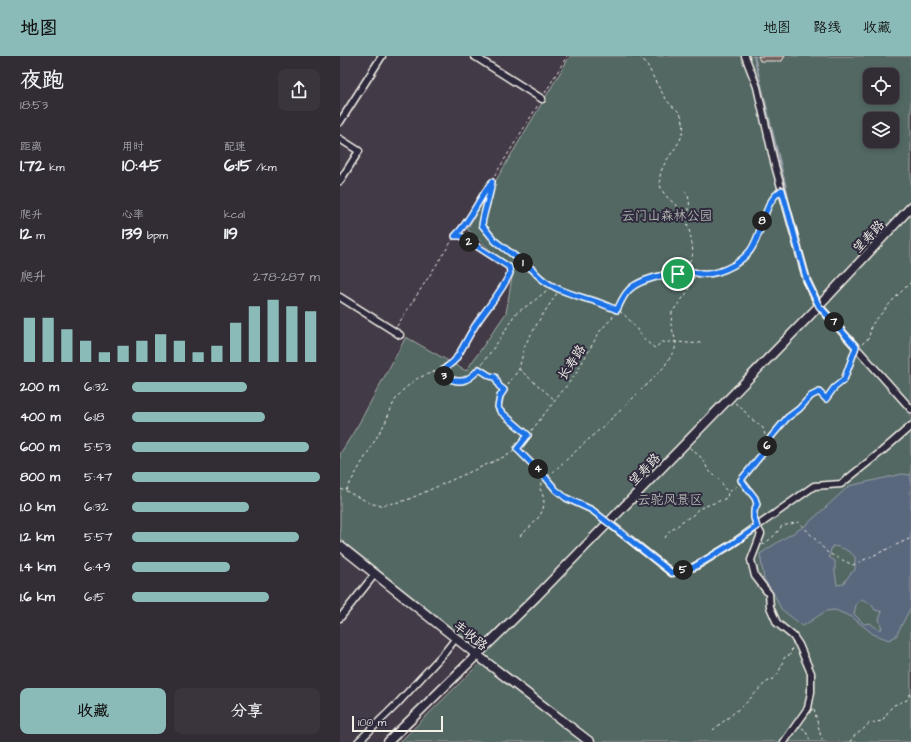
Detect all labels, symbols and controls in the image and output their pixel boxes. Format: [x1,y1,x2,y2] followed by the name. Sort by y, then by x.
[20,15,58,42] text: 地图
[763,18,791,38] text: 地图
[813,18,841,38] text: 路线
[863,18,891,38] text: 收藏
[20,65,64,96] text: 夜跑
[863,68,899,148] map controls
[863,68,899,104] button: locate
[278,69,320,111] button: share
[20,96,48,114] text: 18:53
[863,112,899,148] button: layers
[20,139,42,154] text: 距离
[122,139,144,154] text: 用时
[224,139,246,154] text: 配速
[20,154,45,178] text: 1.72
[122,154,161,178] text: 10:45
[224,154,252,178] text: 6:15
[45,160,65,175] text: km
[252,160,276,175] text: /km
[20,207,42,222] text: 爬升
[122,207,144,222] text: 心率
[224,207,245,222] text: kcal
[621,207,713,225] park label: 云门山森林公园
[752,211,772,231] pin: 8
[758,213,766,228] text: 8
[849,216,889,257] street label: 望寿路
[20,222,32,246] text: 12
[122,222,143,246] text: 139
[224,222,238,246] text: 119
[32,228,45,243] text: m
[143,228,168,243] text: bpm
[459,232,479,252] pin: 2
[466,234,472,249] text: 2
[513,253,533,273] pin: 1
[522,255,524,270] text: 1
[661,257,695,291] pin
[667,263,689,285] icon: arrive
[20,268,46,286] text: 爬升
[253,268,320,286] text: 278–287 m
[824,312,844,332] pin: 7
[831,314,837,329] text: 7
[554,341,590,384] street label: 长寿路
[434,366,454,386] pin: 3
[441,368,447,383] text: 3
[20,378,59,396] text: 200 m
[84,378,108,396] text: 6:32
[20,408,61,426] text: 400 m
[84,408,104,426] text: 6:18
[757,436,777,456] pin: 6
[20,438,60,456] text: 600 m
[84,438,111,456] text: 5:53
[764,438,770,453] text: 6
[625,449,665,490] street label: 望寿路
[528,459,548,479] pin: 4
[534,461,542,476] text: 4
[20,468,60,486] text: 800 m
[84,468,112,486] text: 5:47
[637,491,703,509] park label: 云驼风景区
[20,498,55,516] text: 1.0 km
[84,498,108,516] text: 6:32
[20,528,54,546] text: 1.2 km
[84,528,113,546] text: 5:57
[20,558,56,576] text: 1.4 km
[84,558,111,576] text: 6:49
[673,560,693,580] pin: 5
[679,562,687,577] text: 5
[20,588,55,606] text: 1.6 km
[84,588,105,606] text: 6:15
[449,617,491,655] street label: 丰收路
[20,688,166,734] button: 收藏
[174,688,320,734] button: 分享
[352,714,443,733] scale bar
[358,715,386,730] text: 100 m

